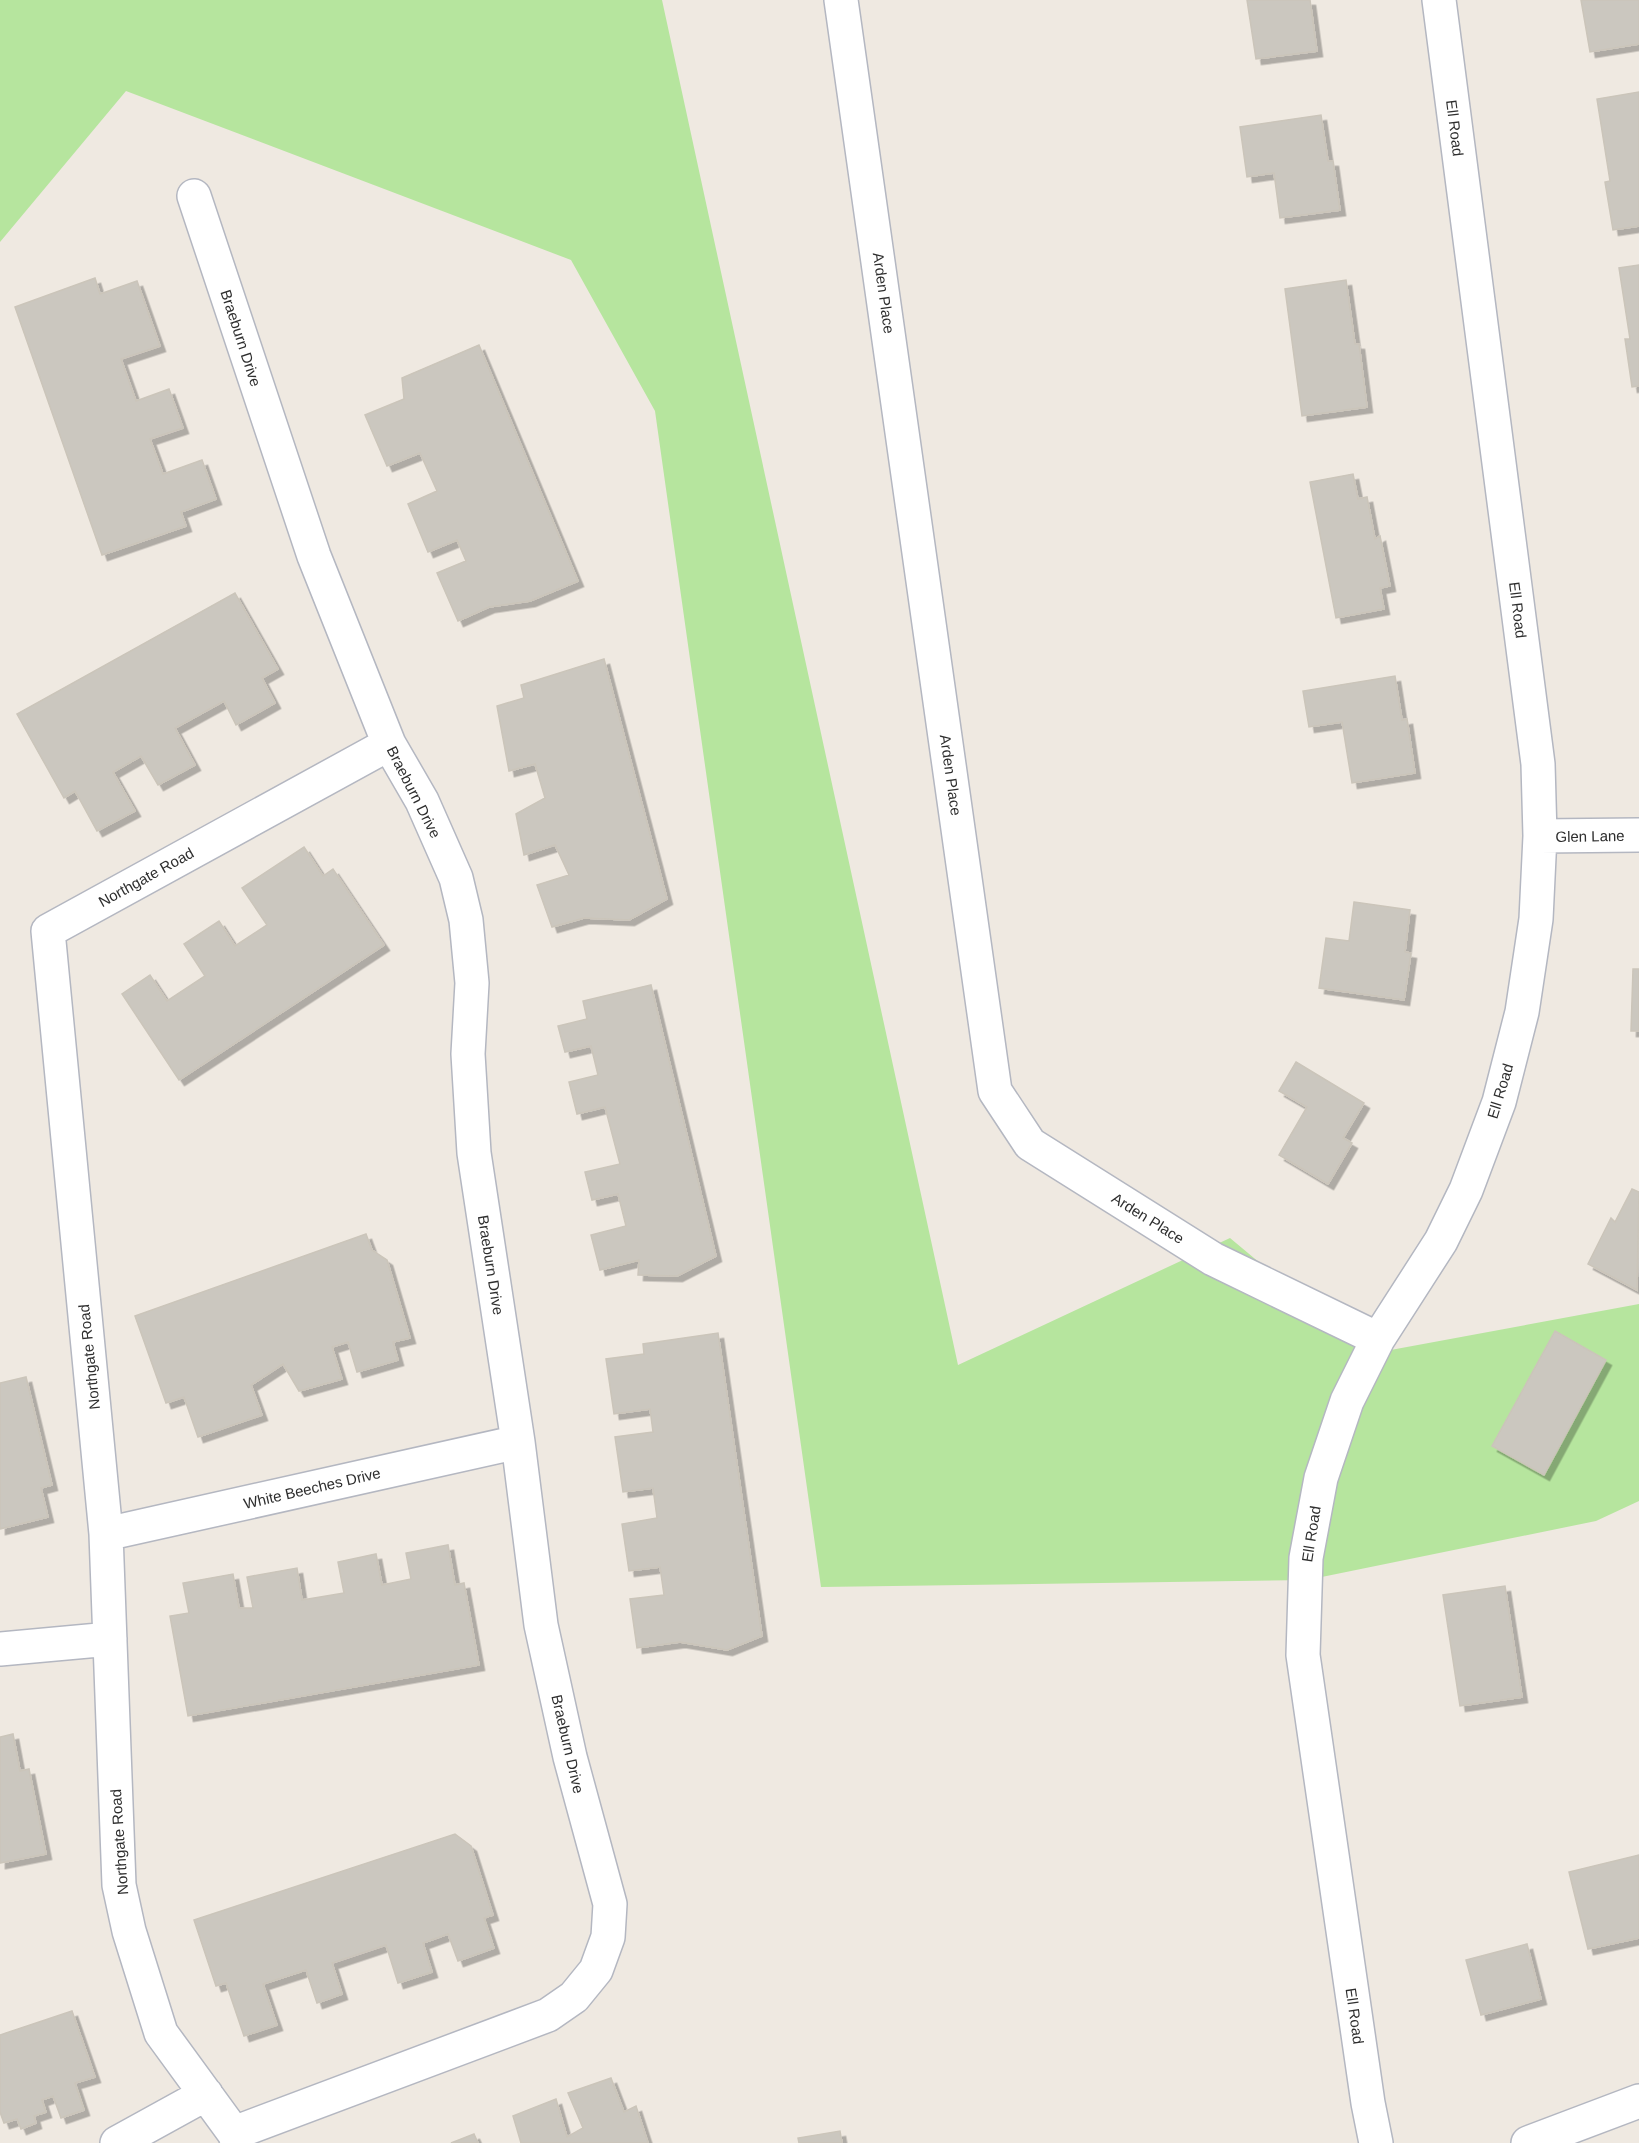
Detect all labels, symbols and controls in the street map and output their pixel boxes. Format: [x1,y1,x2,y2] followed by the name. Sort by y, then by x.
[1443,99,1467,157] street label: Ell Road
[870,251,898,335] street label: Arden Place
[217,287,265,389] street label: Braeburn Drive
[1506,581,1530,639] street label: Ell Road
[937,733,965,817] street label: Arden Place
[384,743,444,841] street label: Braeburn Drive
[1555,827,1625,845] street label: Glen Lane
[96,844,196,910] street label: Northgate Road
[1484,1061,1516,1121] street label: Ell Road
[1109,1189,1187,1247] street label: Arden Place
[475,1214,507,1316] street label: Braeburn Drive
[75,1303,103,1411] street label: Northgate Road
[242,1464,382,1512] street label: White Beeches Drive
[1298,1505,1324,1563] street label: Ell Road
[548,1693,588,1795] street label: Braeburn Drive
[107,1789,131,1895] street label: Northgate Road
[1343,1987,1367,2045] street label: Ell Road

